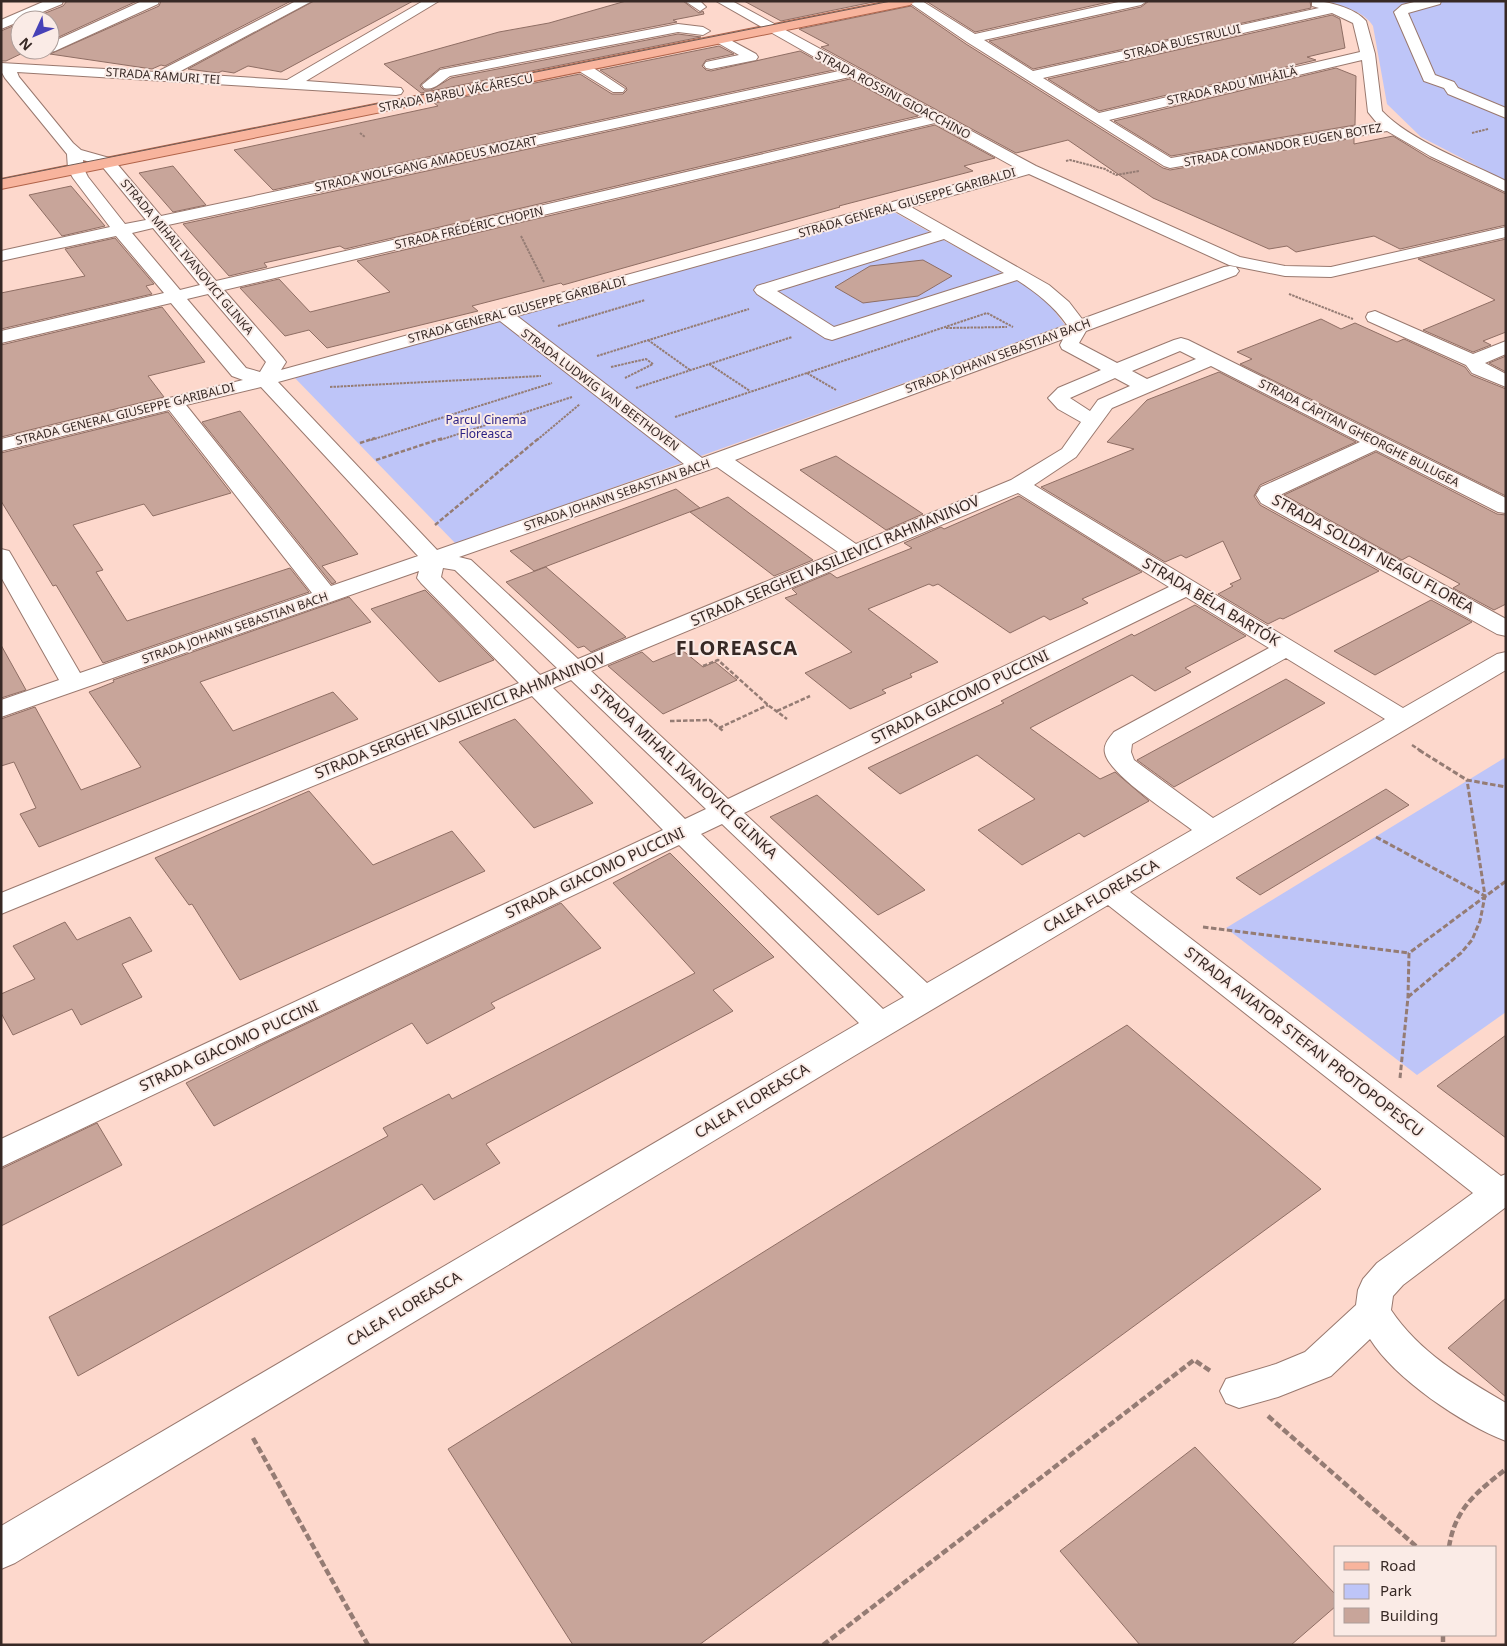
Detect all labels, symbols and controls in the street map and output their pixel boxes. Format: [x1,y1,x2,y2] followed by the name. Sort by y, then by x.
[10,10,60,60] north arrow
[1122,20,1242,63] street label: STRADA BUESTRULUI
[14,34,36,55] text: N
[812,46,974,143] street label: STRADA ROSSINI GIOACCHINO
[1165,62,1299,109] street label: STRADA RADU MIHĂILĂ
[105,63,221,88] street label: STRADA RAMURI TEI
[377,69,534,116] street label: STRADA BARBU VĂCĂRESCU
[1183,119,1383,170] street label: STRADA COMANDOR EUGEN BOTEZ
[313,132,539,195] street label: STRADA WOLFGANG AMADEUS MOZART
[796,163,1017,242] street label: STRADA GENERAL GIUSEPPE GARIBALDI
[117,175,258,339] street label: STRADA MIHAIL IVANOVICI GLINKA
[393,202,545,253] street label: STRADA FRÉDÉRIC CHOPIN
[406,272,628,347] street label: STRADA GENERAL GIUSEPPE GARIBALDI
[903,314,1093,397] street label: STRADA JOHANN SEBASTIAN BACH
[518,324,683,455] street label: STRADA LUDWIG VAN BEETHOVEN
[1256,374,1463,491] street label: STRADA CĂPITAN GHEORGHE BULUGEA
[14,378,236,449] street label: STRADA GENERAL GIUSEPPE GARIBALDI
[446,411,526,442] park label: Parcul Cinema Floreasca
[521,455,712,534] street label: STRADA JOHANN SEBASTIAN BACH
[1269,489,1478,617] street label: STRADA SOLDAT NEAGU FLOREA
[687,490,982,630] street label: STRADA SERGHEI VASILIEVICI RAHMANINOV
[1139,552,1284,650] street label: STRADA BÉLA BARTÓK
[139,588,330,667] street label: STRADA JOHANN SEBASTIAN BACH
[676,634,798,661] district label: FLOREASCA
[867,644,1052,748] street label: STRADA GIACOMO PUCCINI
[311,647,608,783] street label: STRADA SERGHEI VASILIEVICI RAHMANINOV
[587,678,783,863] street label: STRADA MIHAIL IVANOVICI GLINKA
[502,822,687,922] street label: STRADA GIACOMO PUCCINI
[1039,854,1162,936] street label: CALEA FLOREASCA
[1181,942,1428,1141] street label: STRADA AVIATOR STEFAN PROTOPOPESCU
[136,995,321,1095] street label: STRADA GIACOMO PUCCINI
[690,1058,813,1142] street label: CALEA FLOREASCA
[342,1266,465,1350] street label: CALEA FLOREASCA
[1334,1546,1497,1636] legend
[1380,1555,1416,1575] text: Road
[1380,1580,1412,1600] text: Park
[1380,1605,1438,1625] text: Building

